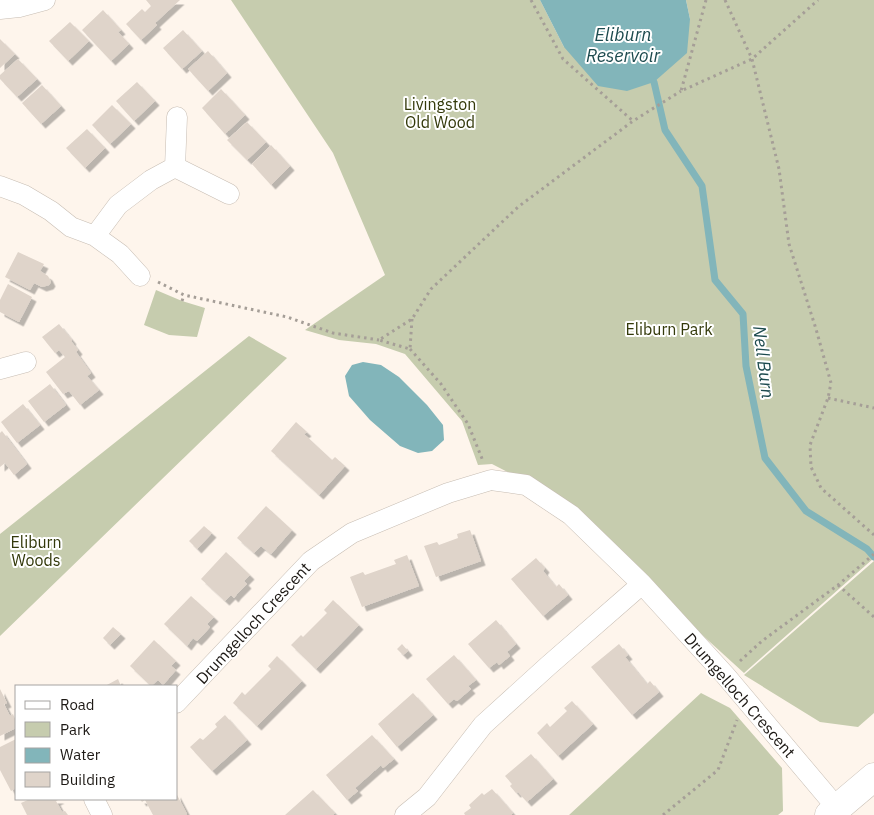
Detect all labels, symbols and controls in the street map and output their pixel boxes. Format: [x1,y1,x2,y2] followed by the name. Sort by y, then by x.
[586,23,660,67] water label: Eliburn Reservoir
[404,94,476,132] park label: Livingston Old Wood
[625,319,713,339] park label: Eliburn Park
[748,324,780,400] water label: Nell Burn
[10,532,62,570] park label: Eliburn Woods
[191,558,315,688] street label: Drumgelloch Crescent
[680,628,800,762] street label: Drumgelloch Crescent
[15,685,178,800] legend
[60,695,95,714] text: Road
[60,720,90,739] text: Park
[60,745,101,764] text: Water
[60,770,115,789] text: Building

